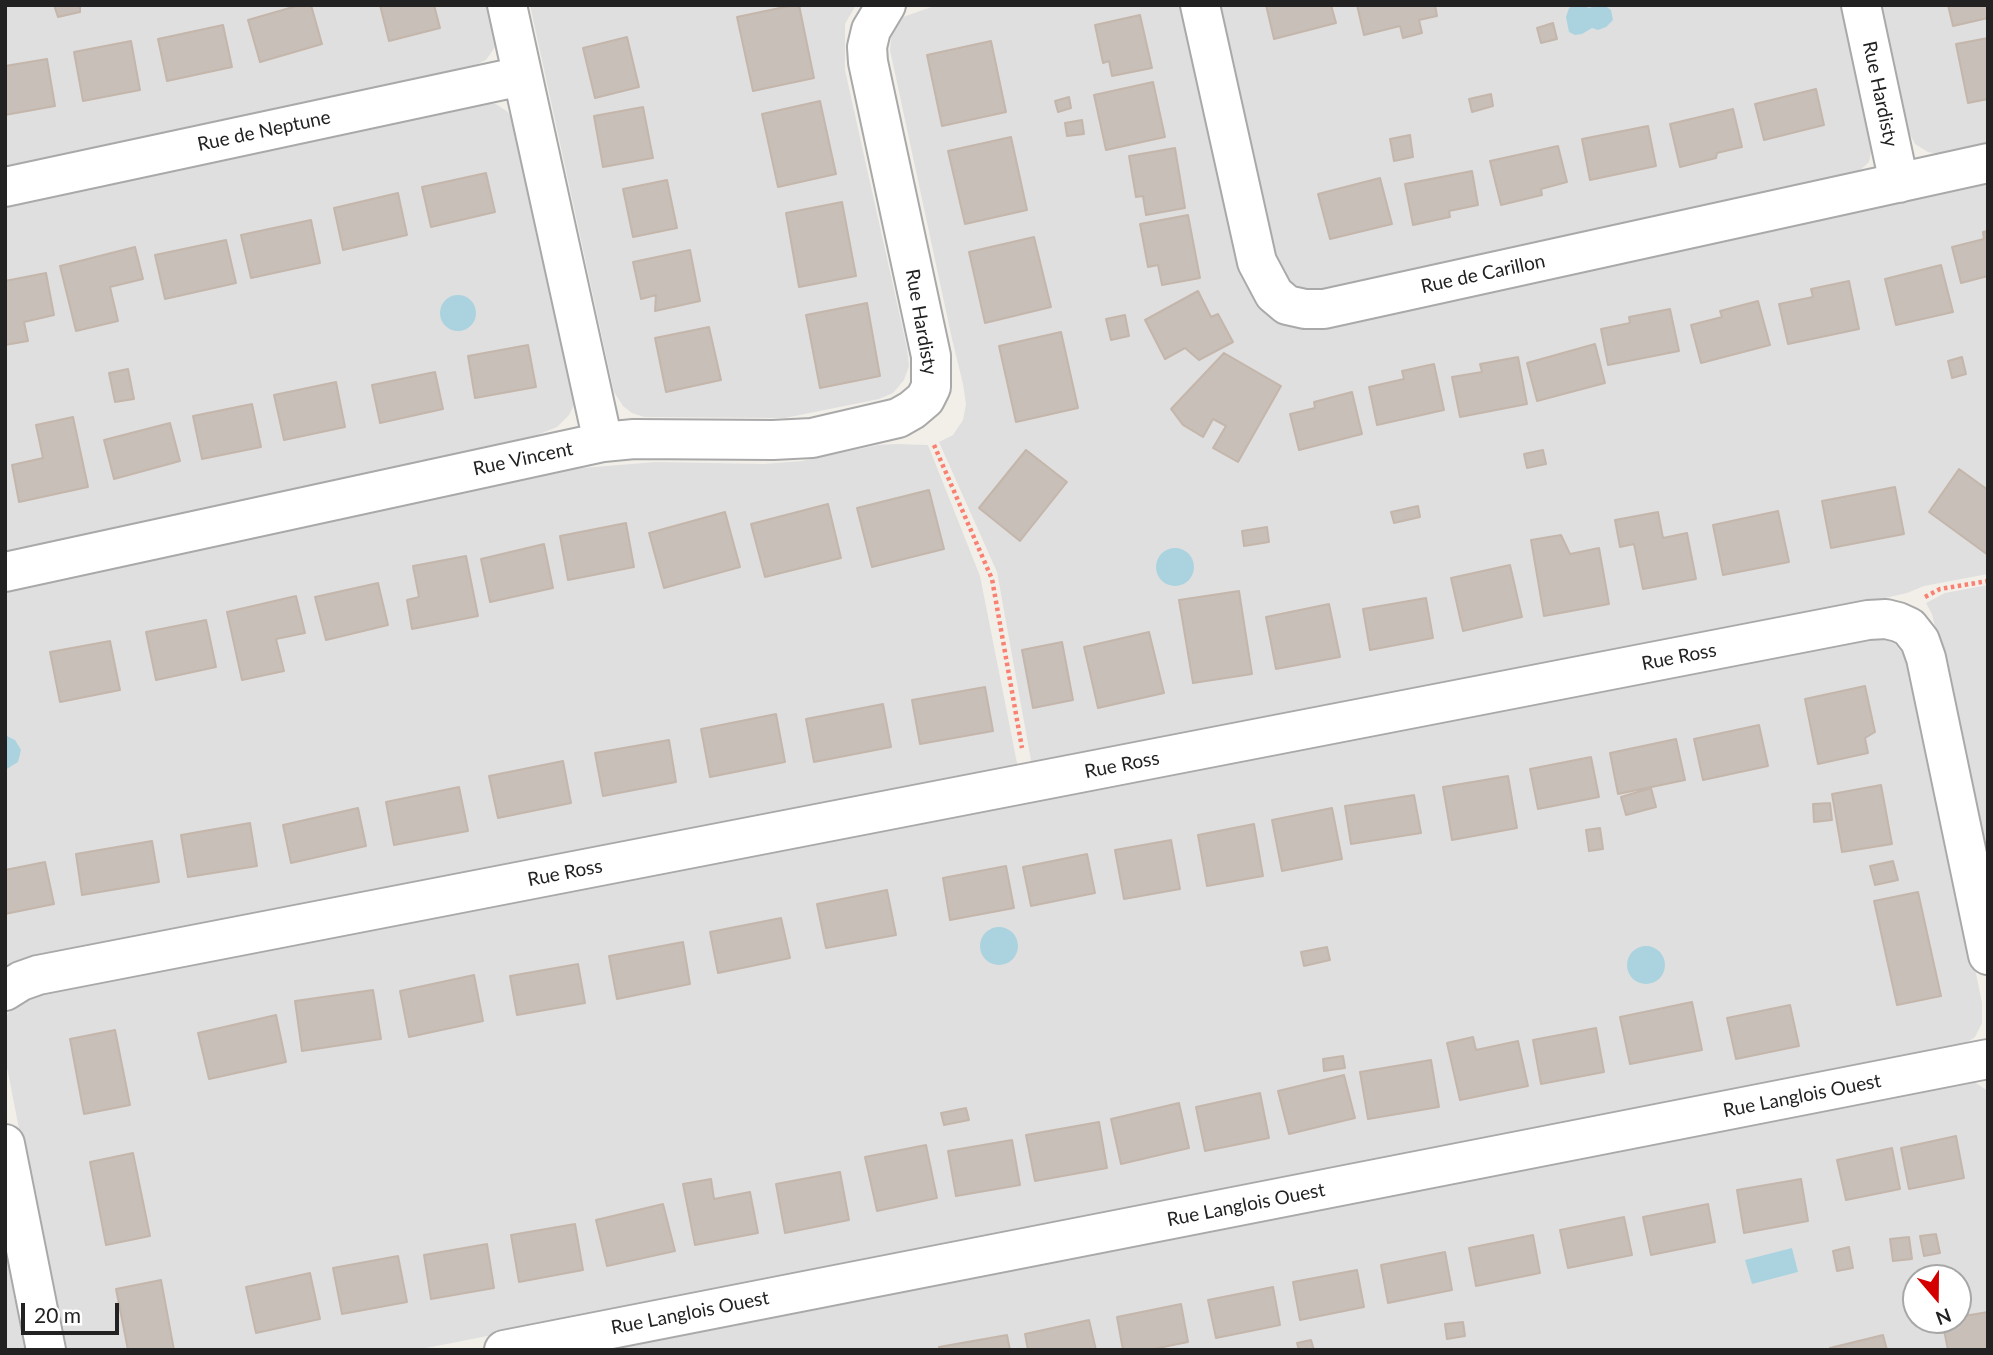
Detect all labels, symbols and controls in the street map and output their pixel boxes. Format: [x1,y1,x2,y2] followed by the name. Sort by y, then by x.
[1858,39,1902,149] street label: Rue Hardisty
[195,106,333,156] street label: Rue de Neptune
[1419,250,1547,298] street label: Rue de Carillon
[900,267,942,377] street label: Rue Hardisty
[471,437,575,481] street label: Rue Vincent
[1640,639,1718,675] street label: Rue Ross
[1083,747,1161,783] street label: Rue Ross
[526,855,604,891] street label: Rue Ross
[1721,1070,1883,1122] street label: Rue Langlois Ouest
[1165,1179,1327,1231] street label: Rue Langlois Ouest
[1902,1264,1972,1334] north arrow
[609,1287,771,1339] street label: Rue Langlois Ouest
[24,1288,122,1332] scale bar
[34,1302,81,1327] text: 20 m
[1933,1304,1954,1331] text: N

